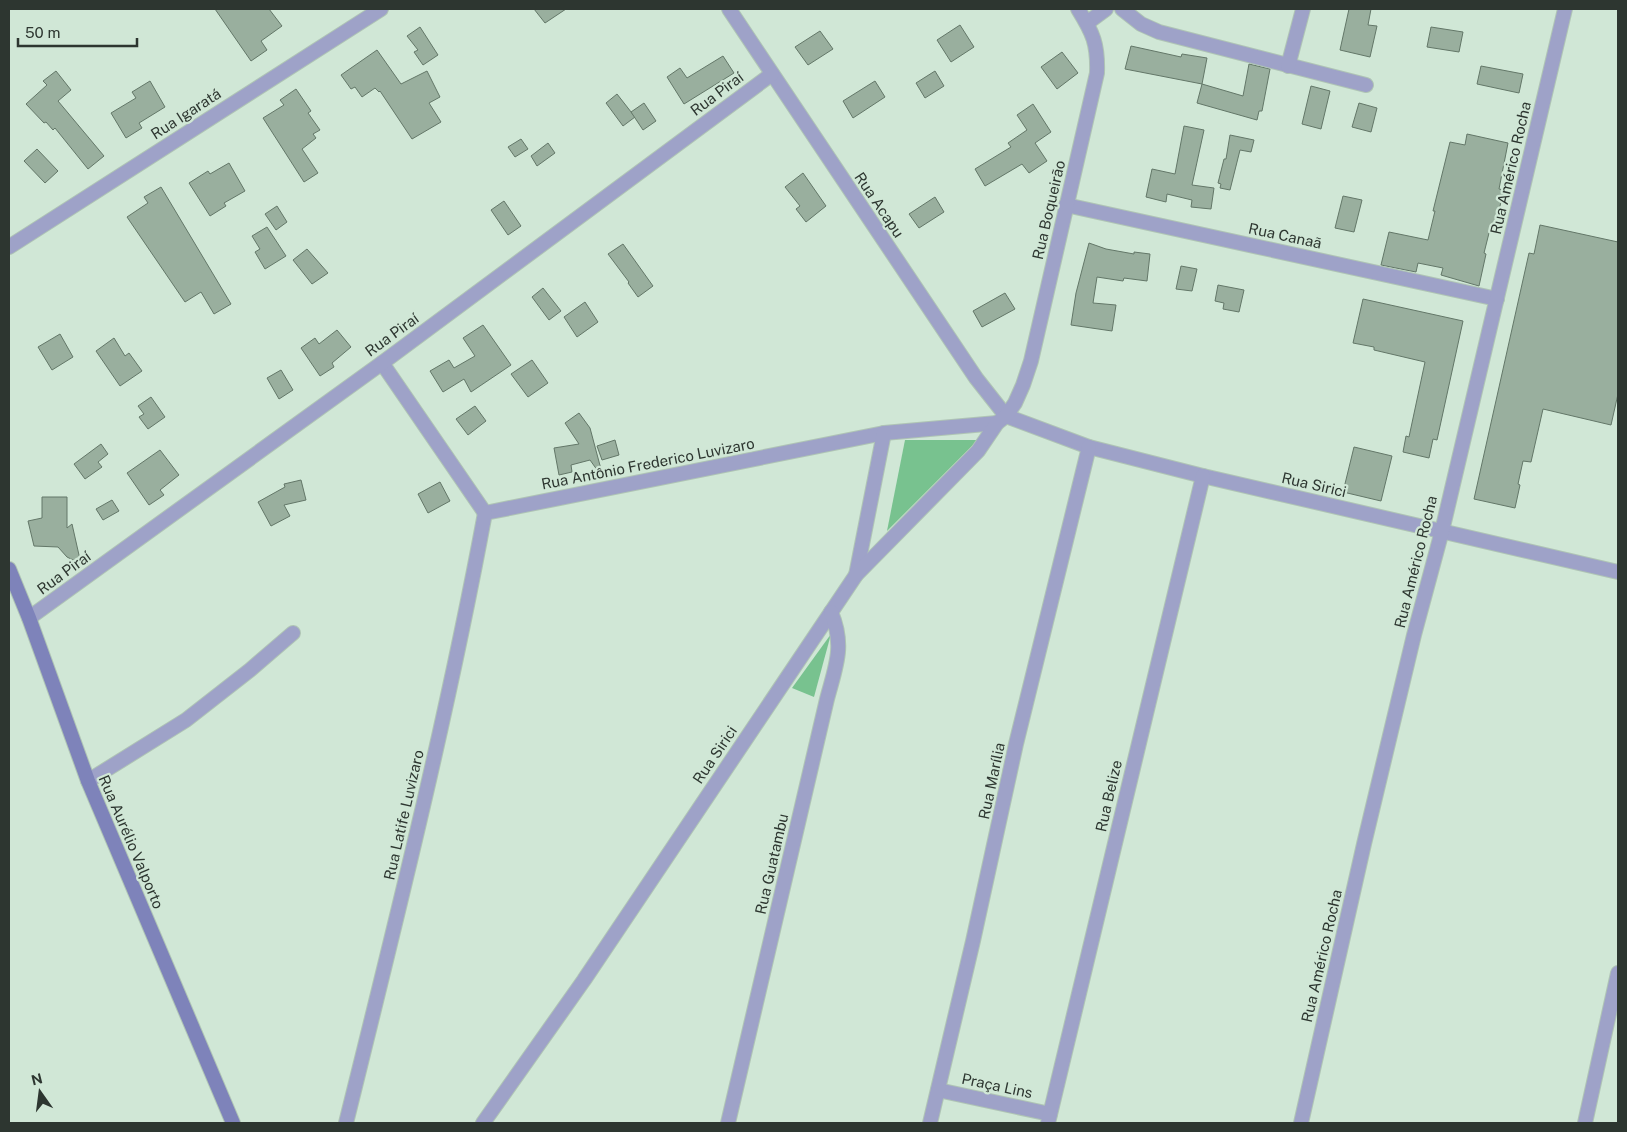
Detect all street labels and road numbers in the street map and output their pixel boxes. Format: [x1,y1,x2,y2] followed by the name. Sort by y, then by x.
[687,68,747,119] street label: Rua Piraí
[148,85,224,142] street label: Rua Igaratá
[1487,100,1534,236] street label: Rua Américo Rocha
[1029,158,1068,261] street label: Rua Boqueirão
[851,169,907,241] street label: Rua Acapu
[1247,219,1323,252] street label: Rua Canaã
[362,309,422,360] street label: Rua Piraí
[540,434,756,493] street label: Rua Antônio Frederico Luvizaro
[1280,469,1348,500] street label: Rua Sirici
[1391,494,1440,630] street label: Rua Américo Rocha
[34,547,94,598] street label: Rua Piraí
[689,723,740,787] street label: Rua Sirici
[975,741,1008,821] street label: Rua Marília
[380,748,427,882] street label: Rua Latife Luvizaro
[1092,758,1125,833] street label: Rua Belize
[96,772,167,911] street label: Rua Aurélio Valporto
[752,812,791,916] street label: Rua Guatambu
[1298,888,1345,1024] street label: Rua Américo Rocha
[960,1070,1034,1101] street label: Praça Lins

